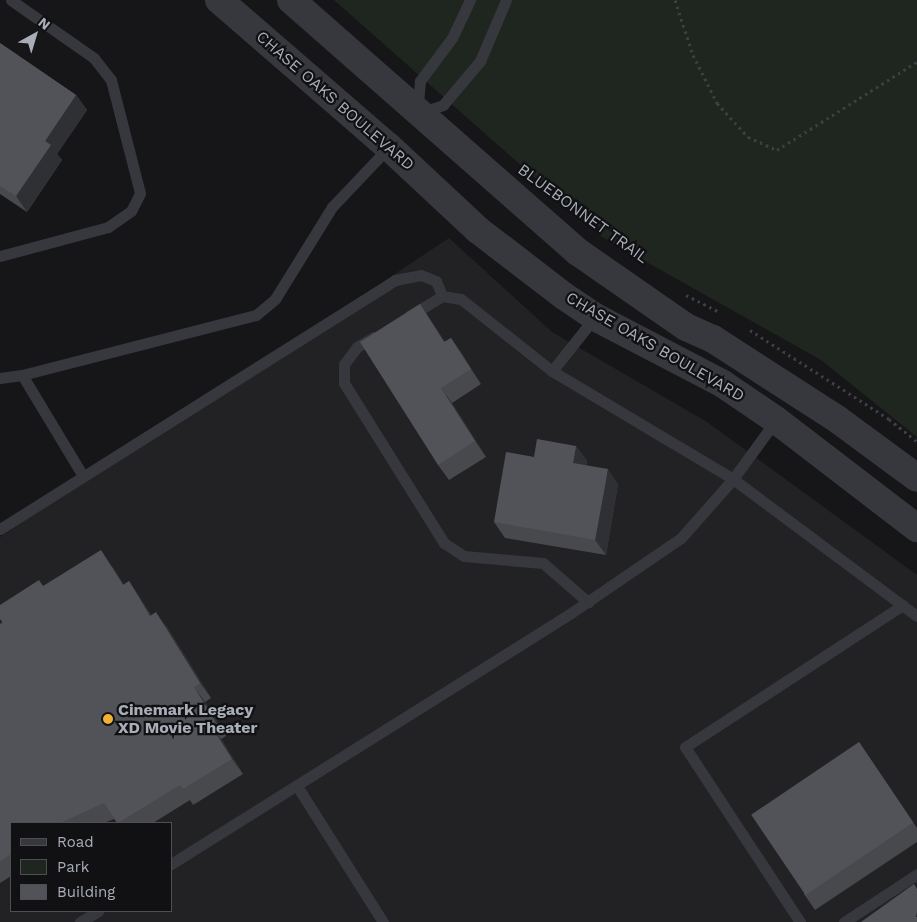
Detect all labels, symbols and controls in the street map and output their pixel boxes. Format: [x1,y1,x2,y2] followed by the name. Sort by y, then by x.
[10,10,60,60] north arrow
[35,14,54,33] text: N
[252,27,418,175] street label: CHASE OAKS BOULEVARD
[514,160,652,268] street label: BLUEBONNET TRAIL
[562,288,748,406] street label: CHASE OAKS BOULEVARD
[118,700,258,738] place label: Cinemark Legacy XD Movie Theater
[102,713,114,725] marker: Cinemark Legacy XD Movie Theater
[10,822,172,912] legend
[57,833,94,851] text: Road
[57,858,89,876] text: Park
[57,883,115,901] text: Building

